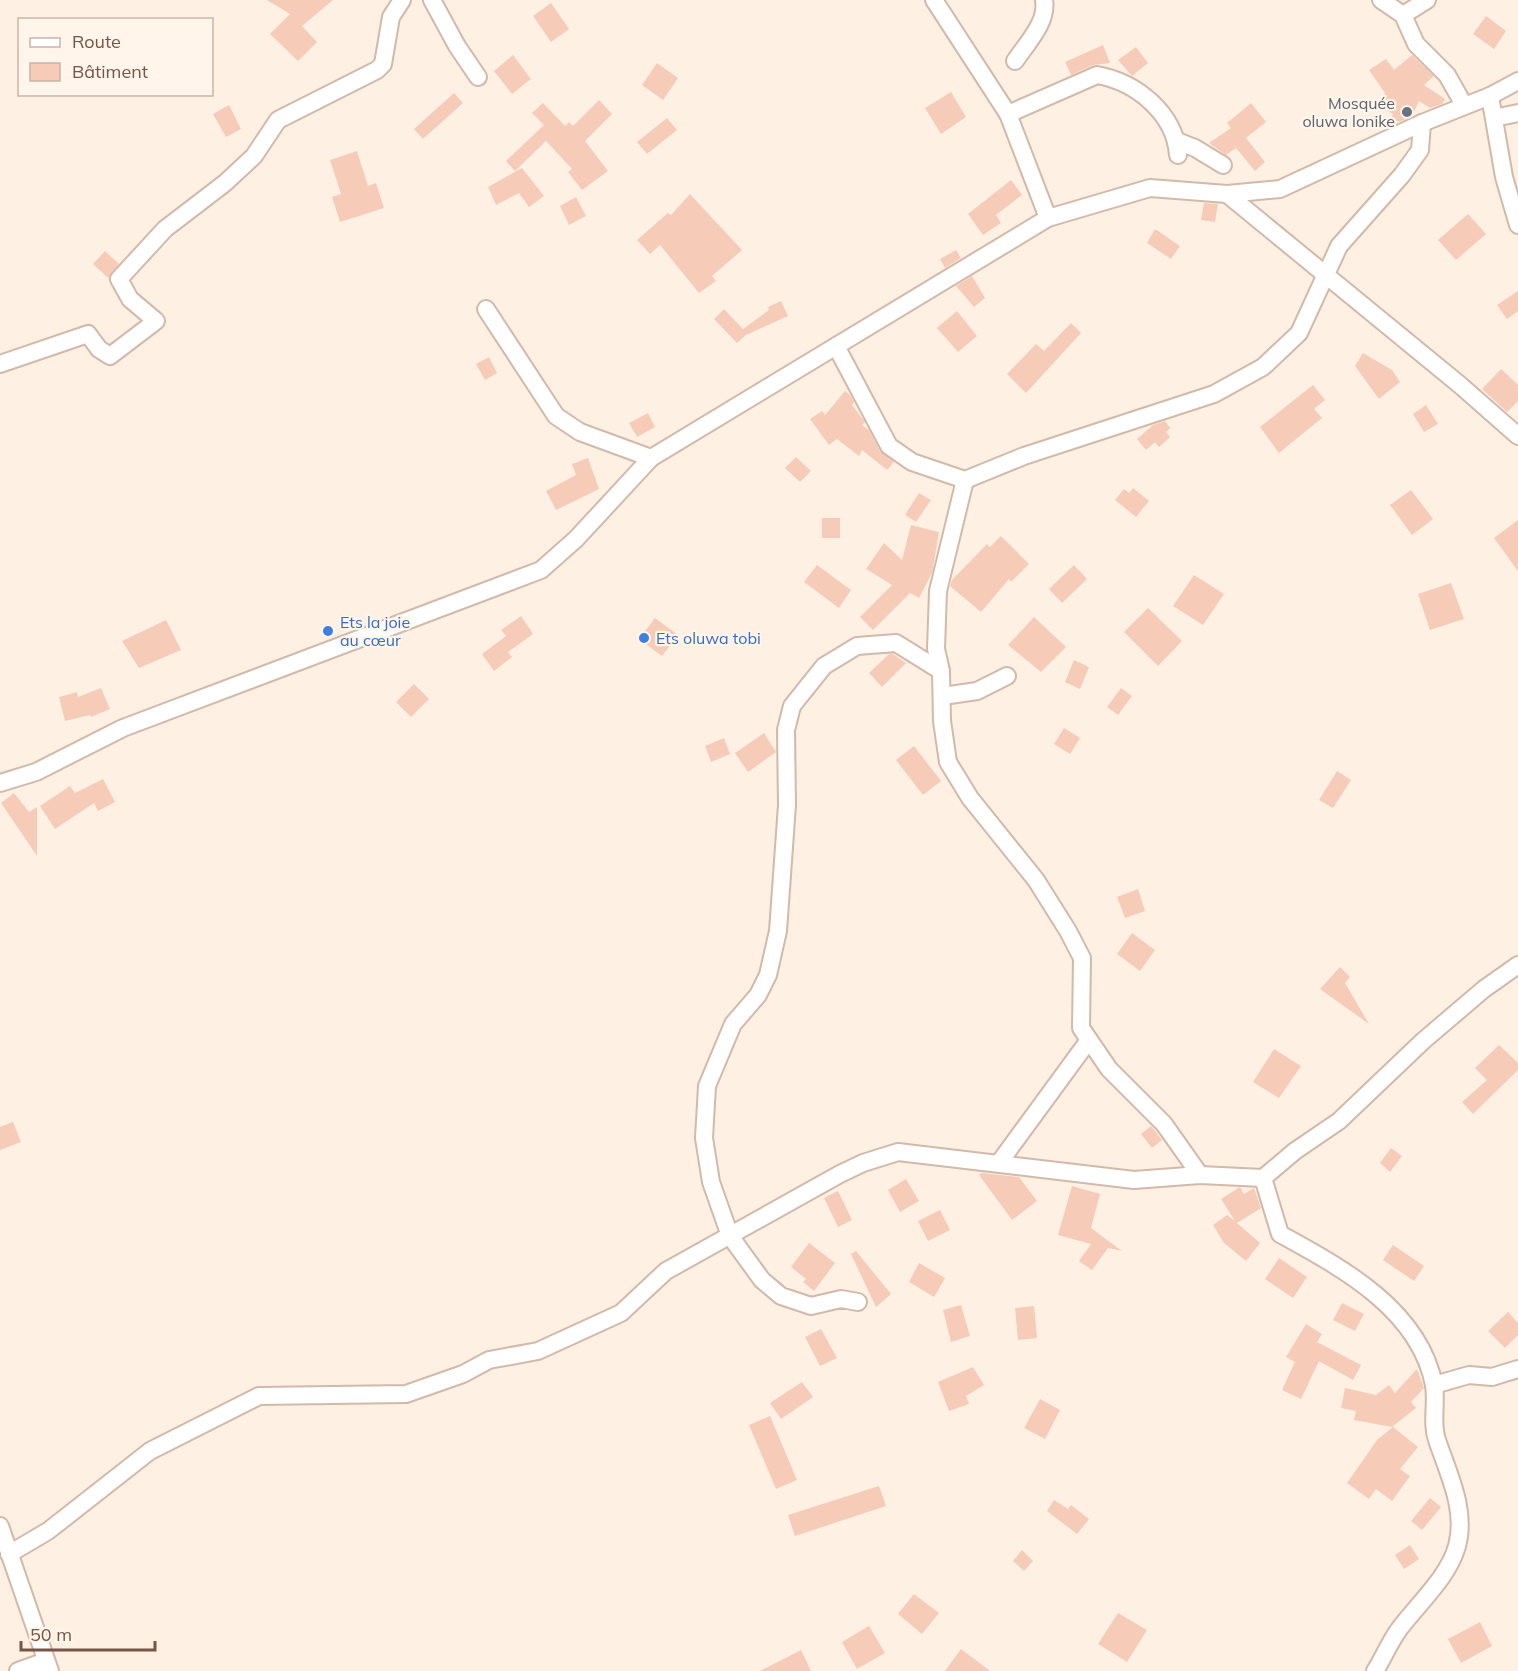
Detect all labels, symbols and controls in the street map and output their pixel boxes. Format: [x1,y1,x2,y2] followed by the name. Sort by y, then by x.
[18,18,213,96] legend
[72,30,121,53] text: Route
[72,60,148,83] text: Bâtiment
[1302,93,1395,131] place label: Mosquée oluwa lonike
[1400,105,1414,119] marker: Mosquée oluwa lonike
[340,612,410,650] place label: Ets la joie au cœur
[321,624,335,638] marker: Ets la joie au cœur
[656,628,761,648] place label: Ets oluwa tobi
[637,631,651,645] marker: Ets oluwa tobi
[21,1614,154,1652] scale bar
[30,1623,72,1646] text: 50 m

